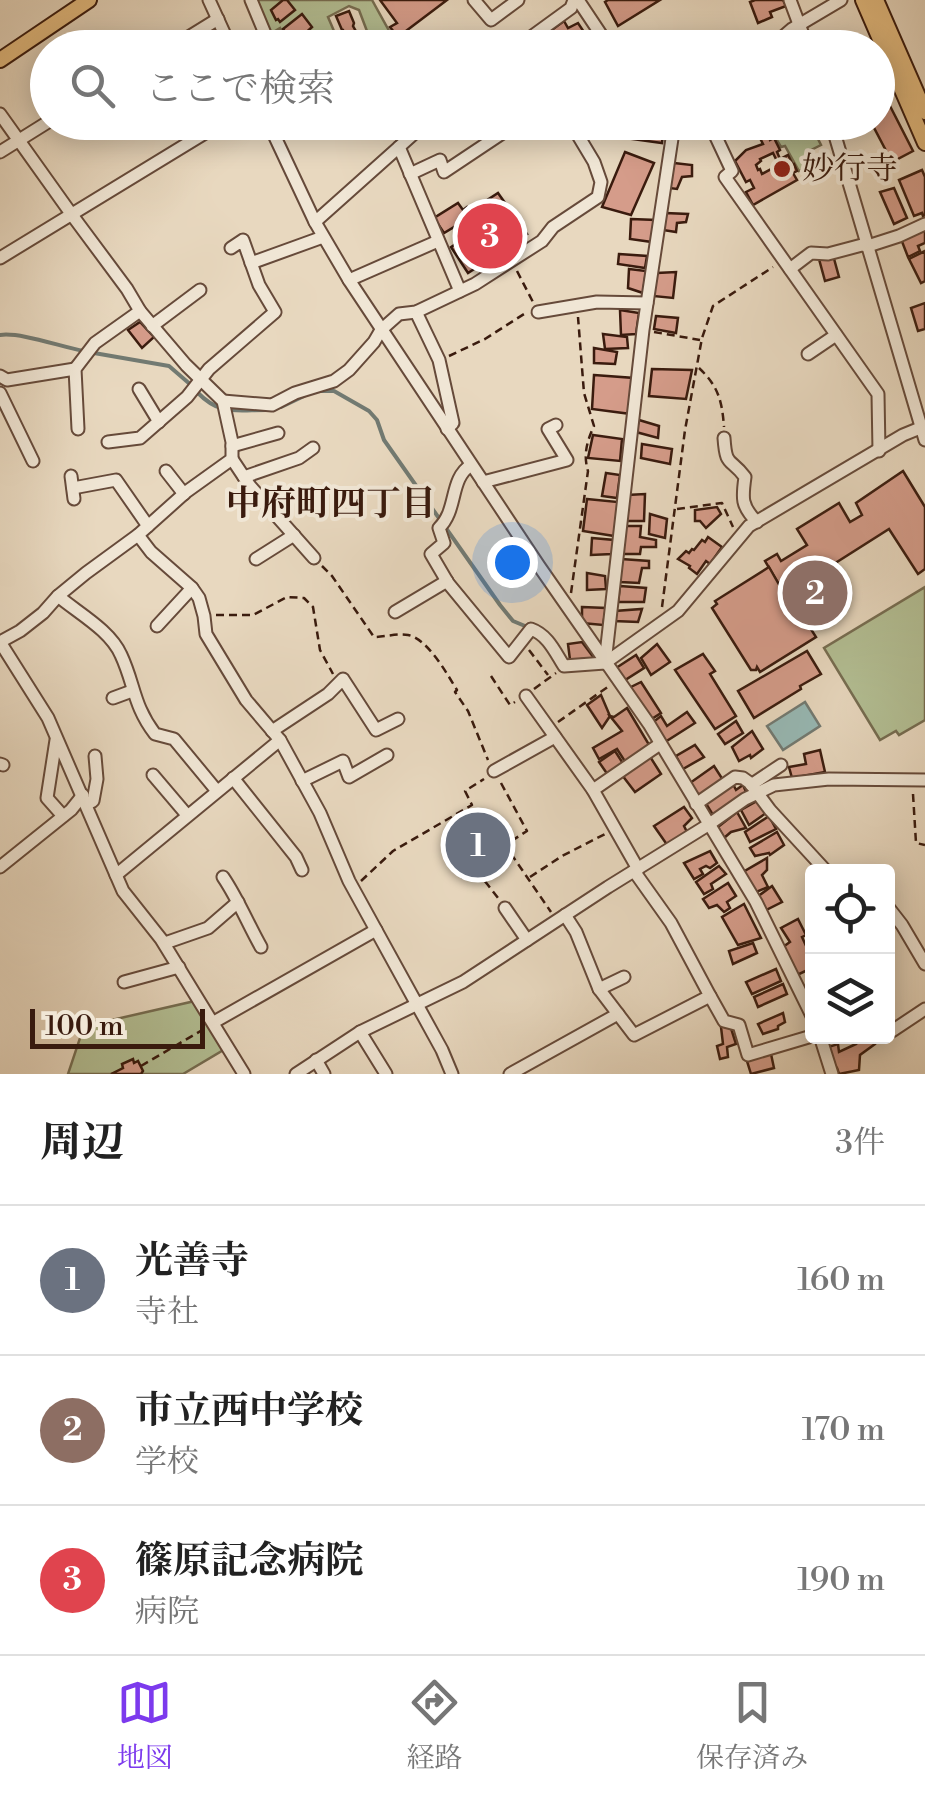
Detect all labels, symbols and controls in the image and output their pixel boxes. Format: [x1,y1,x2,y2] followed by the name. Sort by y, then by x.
[30,30,895,140] search box
[65,58,120,113] icon: search
[145,66,335,113] text: ここで検索
[802,149,898,189] place label: 妙行寺
[771,158,793,180] marker: 妙行寺
[458,198,522,274] pin: 3
[226,483,436,526] district label: 中府町四丁目
[487,537,538,588] your location
[782,556,848,630] pin: 2
[446,808,510,882] pin: 1
[805,864,895,1044] map controls
[805,864,895,954] button: locate
[805,954,895,1044] button: layers
[30,1004,205,1048] scale bar
[45,1009,124,1044] text: 100 m
[40,1117,124,1170] text: 周辺
[835,1123,885,1163] text: 3件
[135,1238,249,1285] text: 光善寺
[65,1260,80,1300] text: 1
[797,1260,885,1300] text: 160 m
[135,1292,199,1332] text: 寺社
[135,1388,363,1435] text: 市立西中学校
[62,1410,83,1450] text: 2
[802,1410,885,1450] text: 170 m
[135,1442,199,1482] text: 学校
[135,1538,363,1585] text: 篠原記念病院
[63,1560,82,1600] text: 3
[797,1560,885,1600] text: 190 m
[135,1592,199,1632] text: 病院
[117,1675,173,1776] tab: 地図
[406,1675,462,1776] tab: 経路
[696,1675,808,1776] tab: 保存済み

